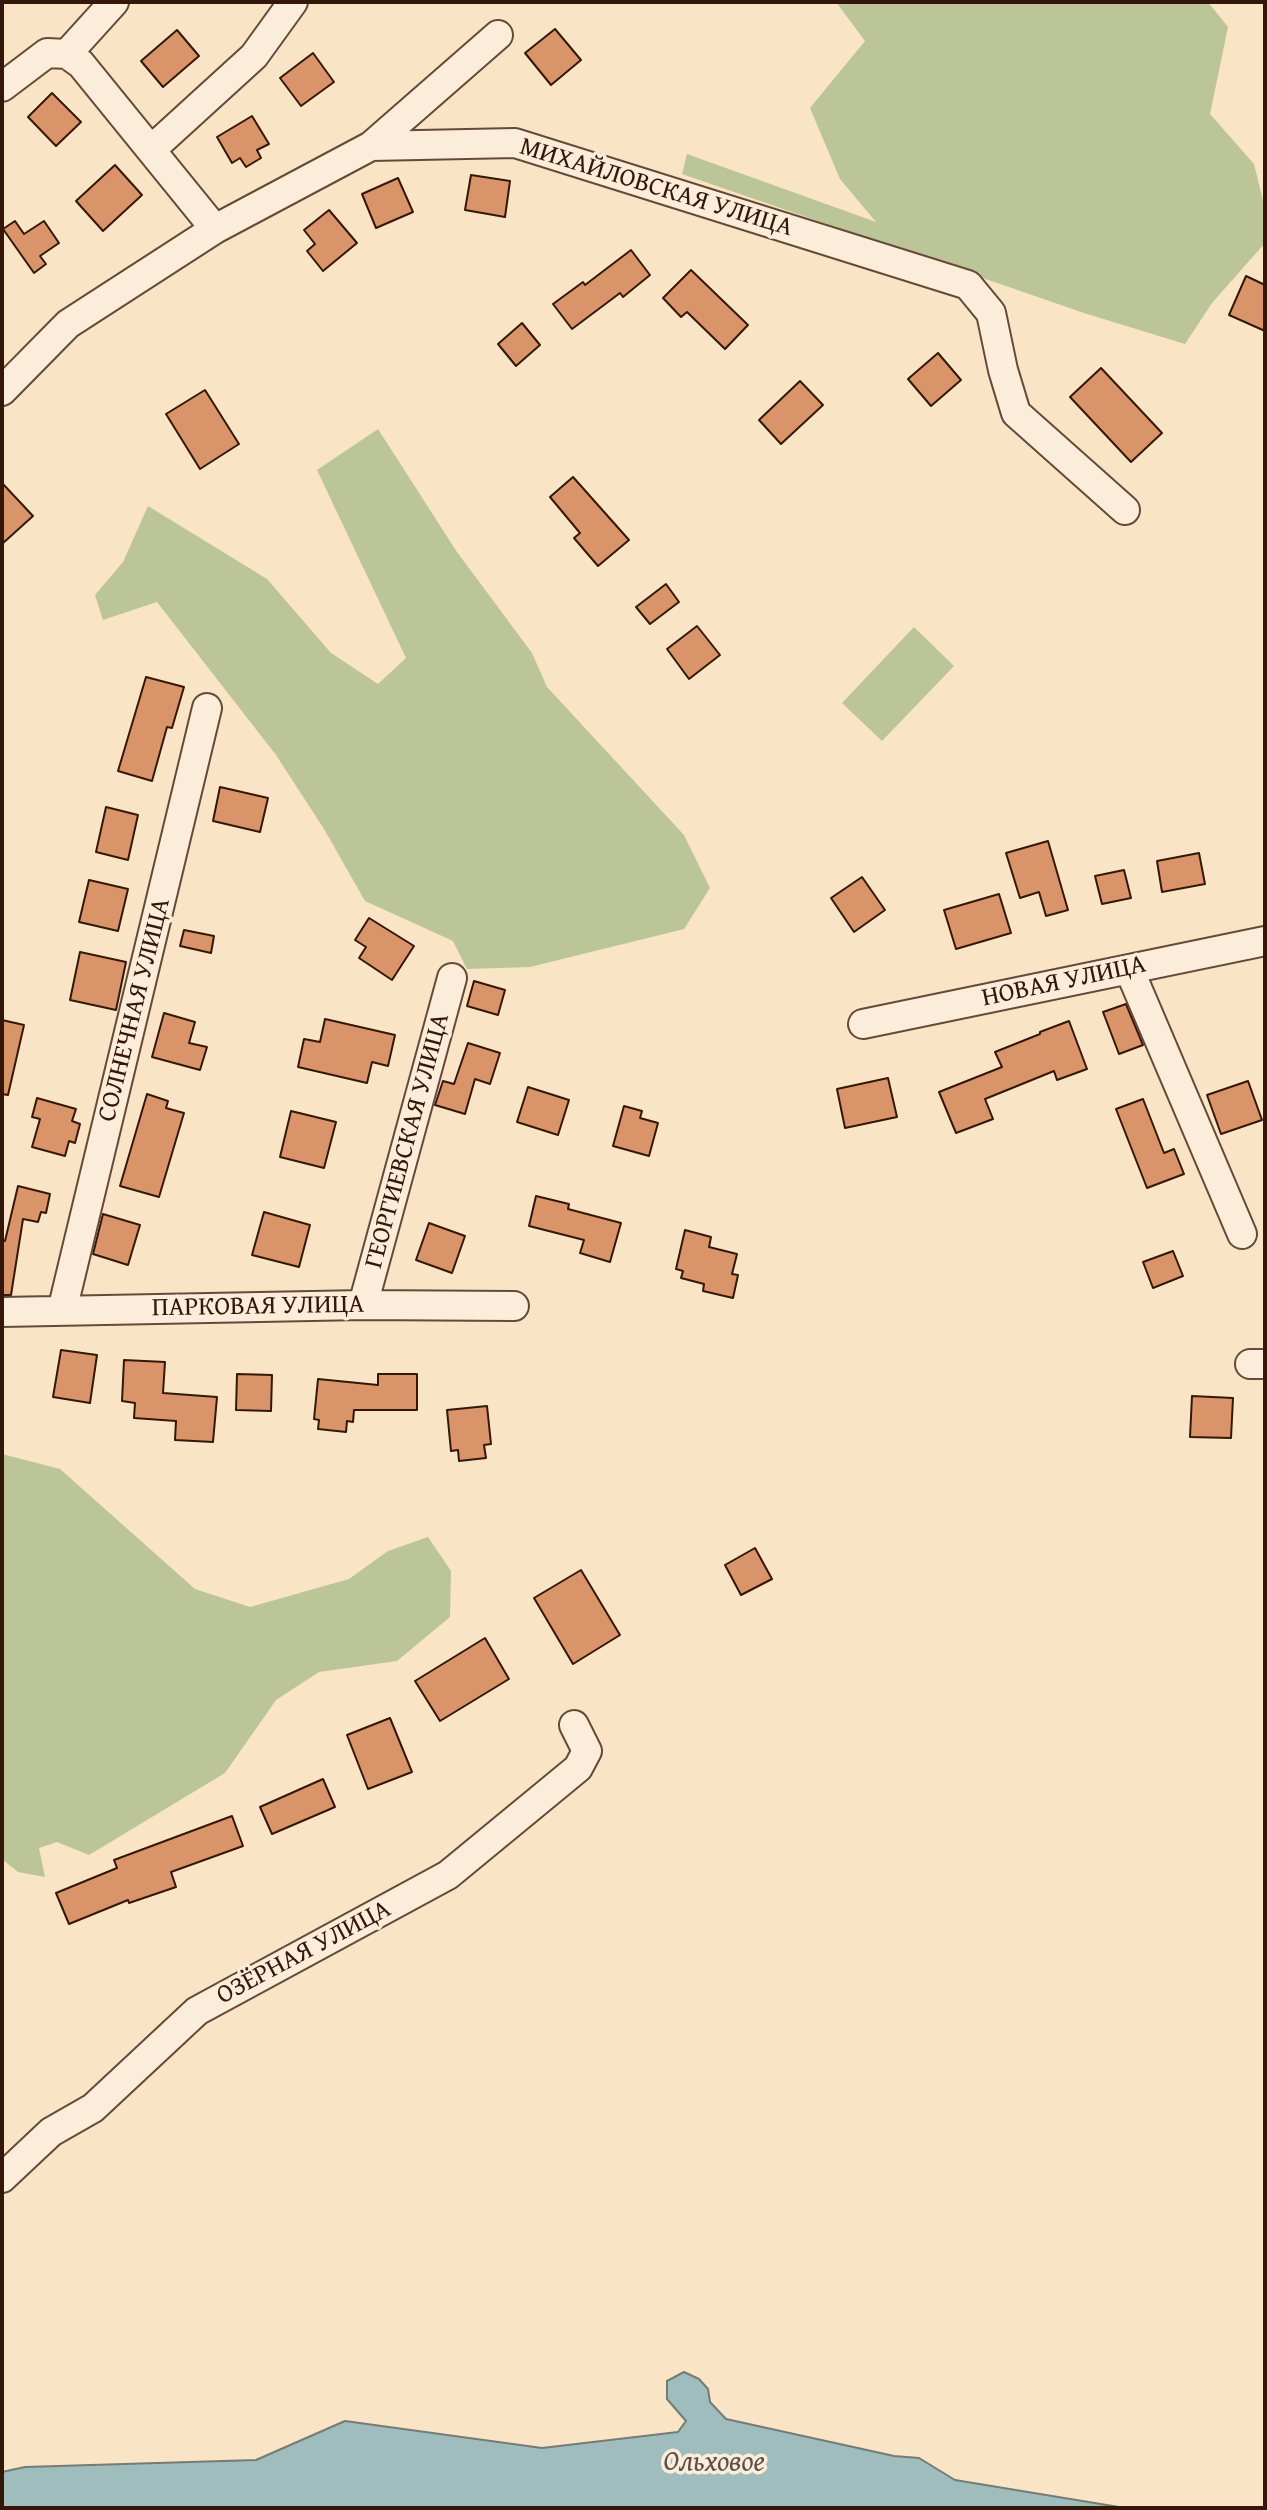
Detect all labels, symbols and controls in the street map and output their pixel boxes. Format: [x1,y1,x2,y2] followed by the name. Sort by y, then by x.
[516,132,796,244] street label: МИХАЙЛОВСКАЯ УЛИЦА
[92,895,178,1125] street label: СОЛНЕЧНАЯ УЛИЦА
[979,949,1149,1015] street label: НОВАЯ УЛИЦА
[359,1010,457,1272] street label: ГЕОРГИЕВСКАЯ УЛИЦА
[152,1290,364,1324] street label: ПАРКОВАЯ УЛИЦА
[212,1894,396,2012] street label: ОЗЁРНАЯ УЛИЦА
[663,2446,765,2480] water label: Ольховое

